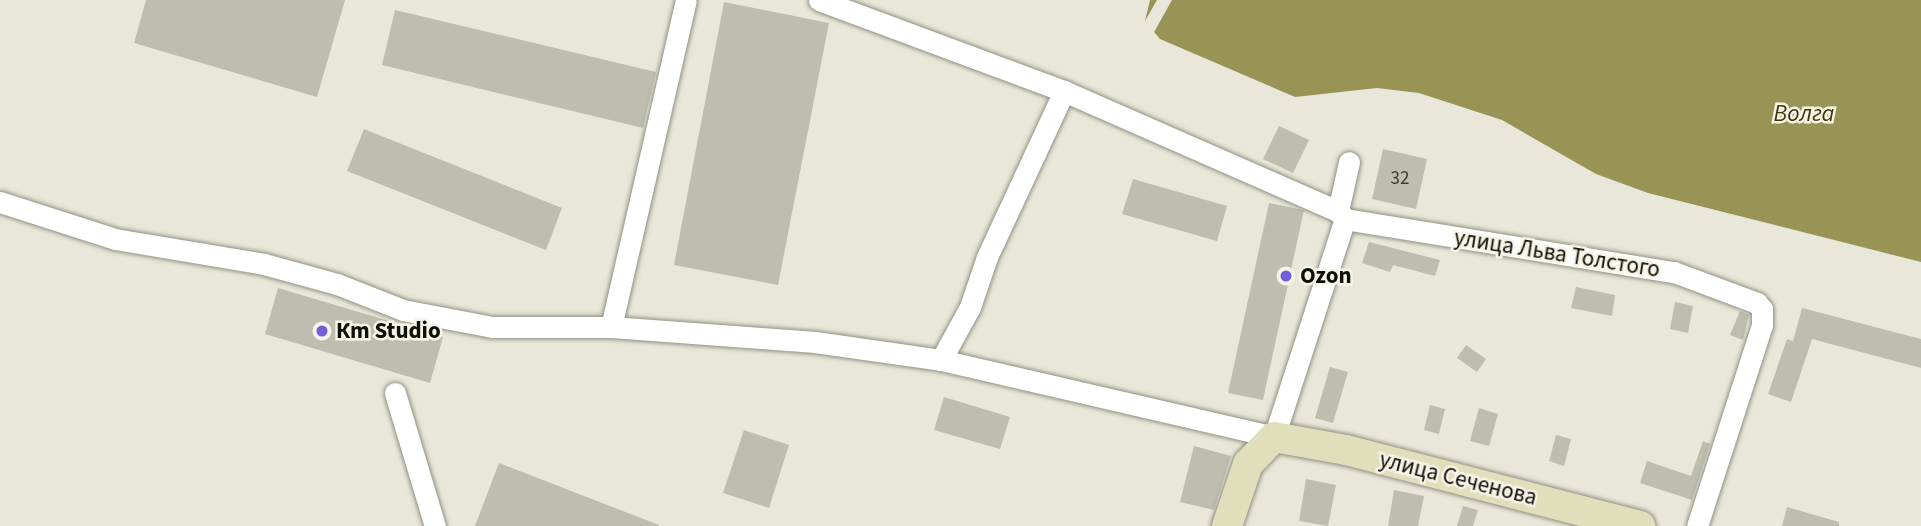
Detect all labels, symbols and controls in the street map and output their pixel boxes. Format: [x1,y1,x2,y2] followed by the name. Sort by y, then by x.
[1774,100,1834,128] water label: Волга
[1391,168,1409,190] house number: 32
[1452,224,1662,284] street label: улица Льва Толстого
[1300,262,1352,290] place label: Ozon
[1278,268,1294,284] marker: Ozon
[336,317,441,345] place label: Кm Studio
[314,323,330,339] marker: Кm Studio
[1376,446,1540,512] street label: улица Сеченова

